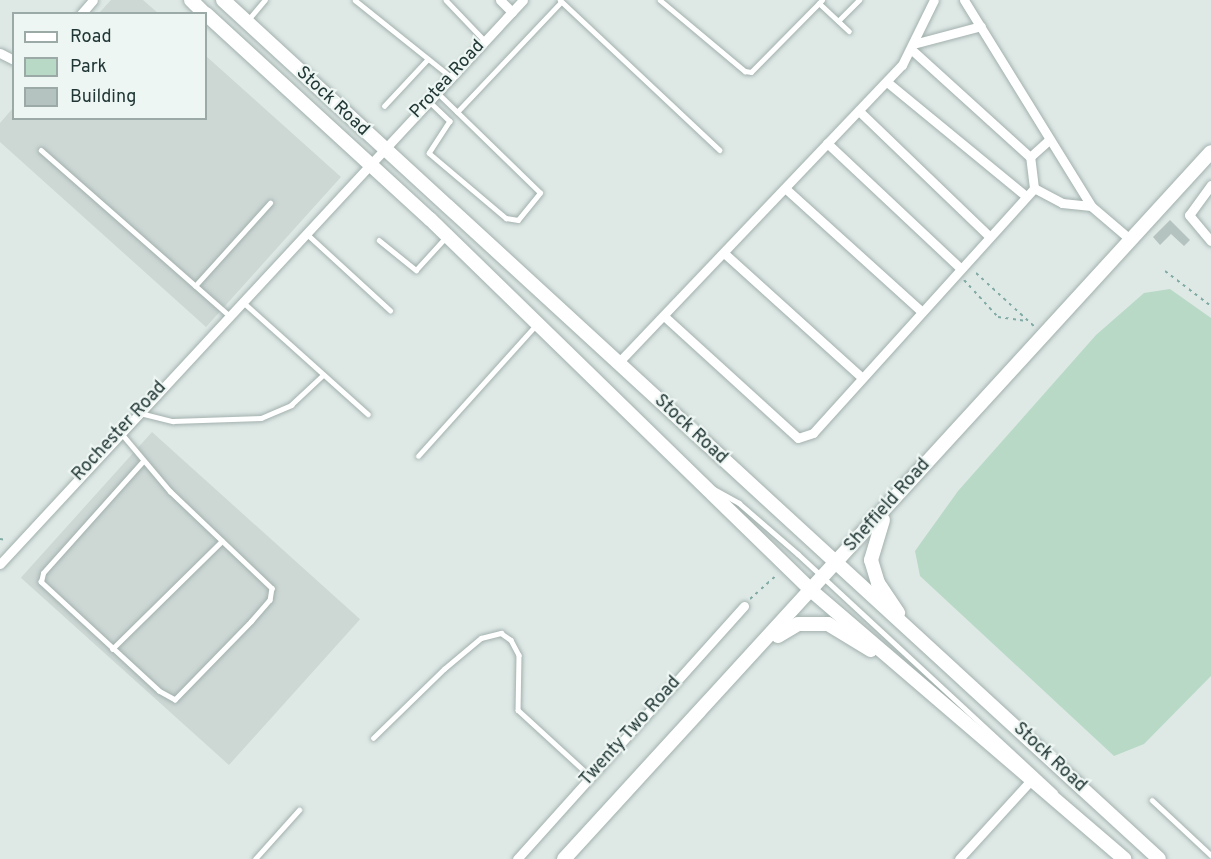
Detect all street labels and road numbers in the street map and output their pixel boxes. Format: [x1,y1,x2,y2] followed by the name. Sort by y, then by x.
[406,36,490,124] street label: Protea Road
[291,63,373,141] street label: Stock Road
[68,378,172,486] street label: Rochester Road
[649,391,731,469] street label: Stock Road
[840,455,936,557] street label: Sheffield Road
[576,672,686,792] street label: Twenty Two Road
[1008,719,1090,797] street label: Stock Road

